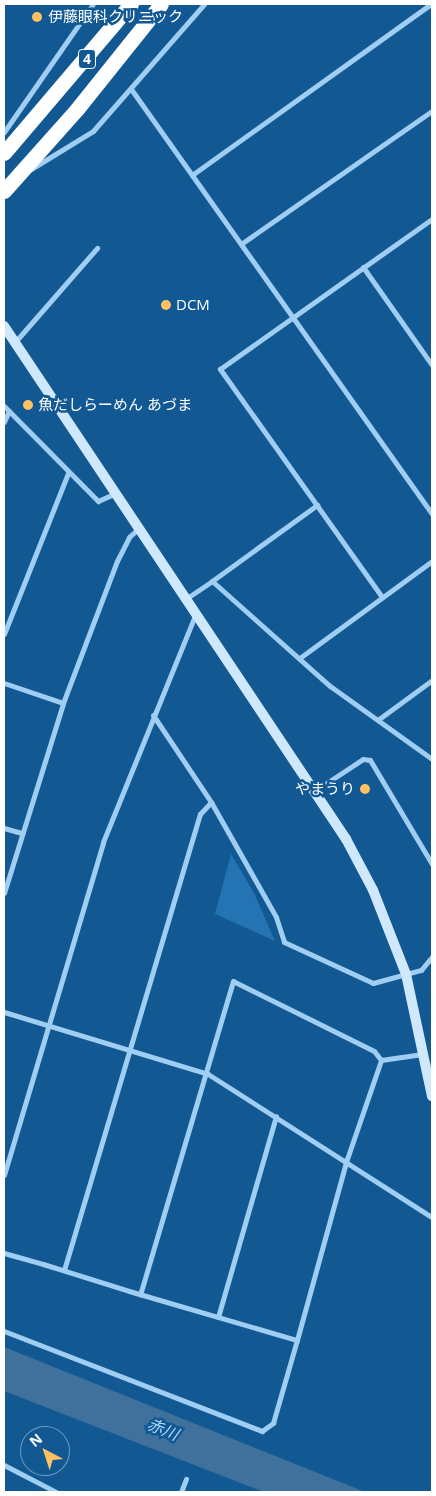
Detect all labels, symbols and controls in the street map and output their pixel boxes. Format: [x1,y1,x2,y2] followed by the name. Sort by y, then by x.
[48,8,183,26] place label: 伊藤眼科クリニック
[30,10,44,24] marker: 伊藤眼科クリニック
[77,48,97,70] road number: 4
[176,296,210,314] place label: DCM
[160,299,172,311] marker: DCM
[38,396,192,414] place label: 魚だしらーめん あづま
[22,399,34,411] marker: 魚だしらーめん あづま
[295,780,355,798] place label: やまうり
[359,783,371,795] marker: やまうり
[145,1414,181,1444] water label: 赤川
[20,1426,70,1476] north arrow
[25,1429,46,1451] text: N

